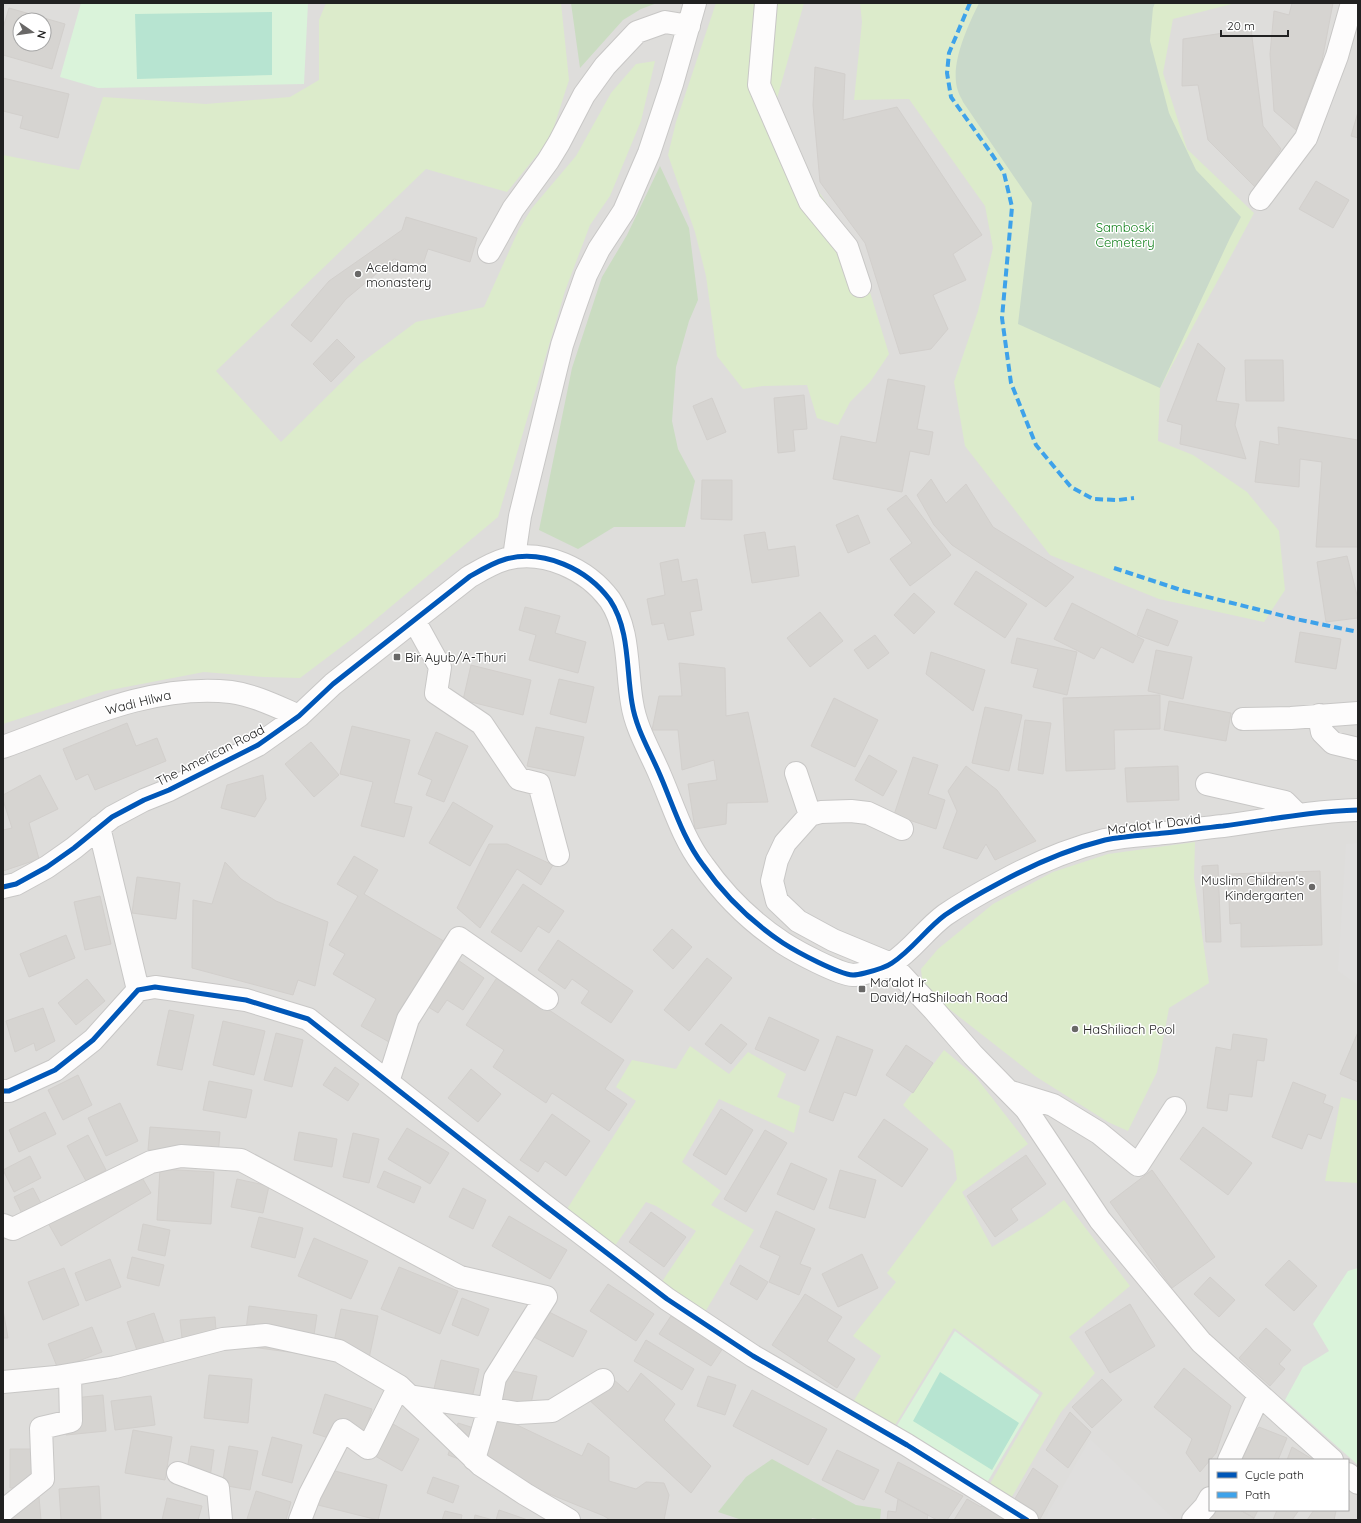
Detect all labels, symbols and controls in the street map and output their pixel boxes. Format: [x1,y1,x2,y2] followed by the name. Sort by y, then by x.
[12,12,52,52] north arrow
[1221,12,1288,38] scale bar
[1227,18,1255,33] text: 20 m
[34,29,49,40] text: N
[1095,219,1155,250] park label: Samboski Cemetery
[366,259,431,290] place label: Aceldama monastery
[353,269,363,279] marker: Aceldama monastery
[405,649,506,665] place label: Bir Ayub/A-Thuri
[392,652,402,662] marker: Bir Ayub/A-Thuri
[103,686,173,718] street label: Wadi Hilwa
[153,721,267,789] street label: The American Road
[1106,810,1202,838] street label: Ma'alot Ir David
[1201,872,1304,903] place label: Muslim Children's Kindergarten
[1307,882,1317,892] marker: Muslim Children's Kindergarten
[870,974,1008,1005] place label: Ma'alot Ir David/HaShiloah Road
[857,984,867,994] marker: Ma'alot Ir David/HaShiloah Road
[1083,1021,1175,1037] place label: HaShiliach Pool
[1070,1024,1080,1034] marker: HaShiliach Pool
[1209,1459,1349,1511] legend
[1245,1467,1304,1482] text: Cycle path
[1245,1487,1270,1502] text: Path

